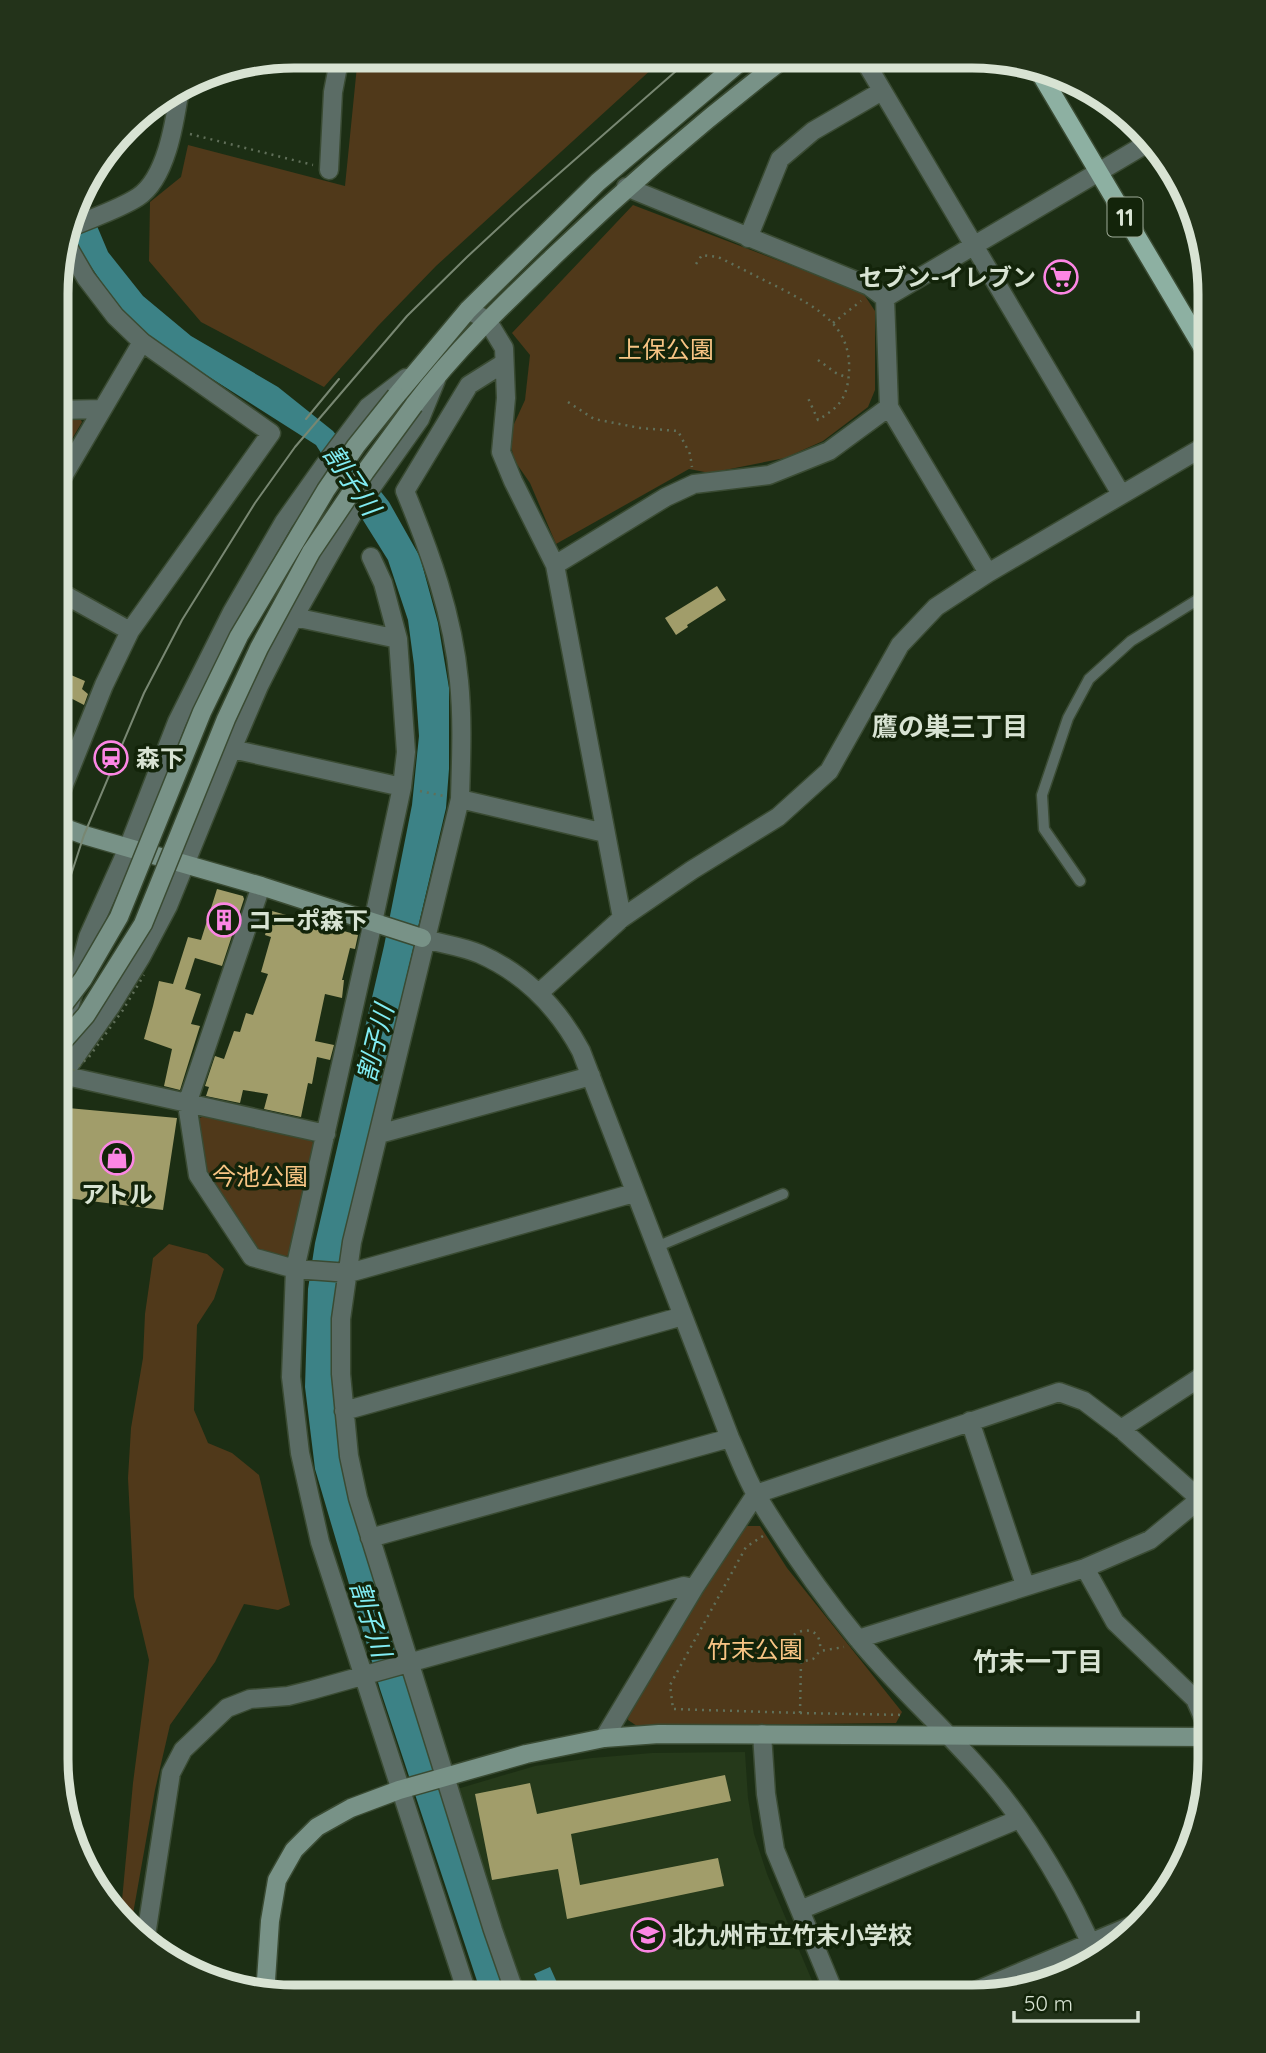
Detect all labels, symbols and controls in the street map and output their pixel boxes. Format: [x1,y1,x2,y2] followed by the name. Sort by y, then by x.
[1108,198,1142,236] road number: 11
[1042,258,1080,296] supermarket icon: セブン-イレブン
[858,262,1036,292] place label: セブン-イレブン
[618,334,714,364] park label: 上保公園
[317,438,389,524] water label: 割子川
[872,710,1028,743] district label: 鷹の巣三丁目
[92,739,130,777] station icon: 森下
[136,743,184,773] place label: 森下
[205,901,243,939] building icon: コーポ森下
[248,905,368,935] place label: コーポ森下
[350,998,401,1085] water label: 割子川
[98,1139,136,1177] shop icon: アトル
[212,1161,308,1191] park label: 今池公園
[81,1179,153,1209] place label: アトル
[343,1577,400,1664] water label: 割子川
[707,1634,803,1664] park label: 竹末公園
[973,1645,1103,1678] district label: 竹末一丁目
[629,1916,667,1954] school or university icon: 北九州市立竹末小学校
[672,1920,912,1950] place label: 北九州市立竹末小学校
[1014,1980,1138,2024] scale bar
[1024,1990,1073,2016] text: 50 m

